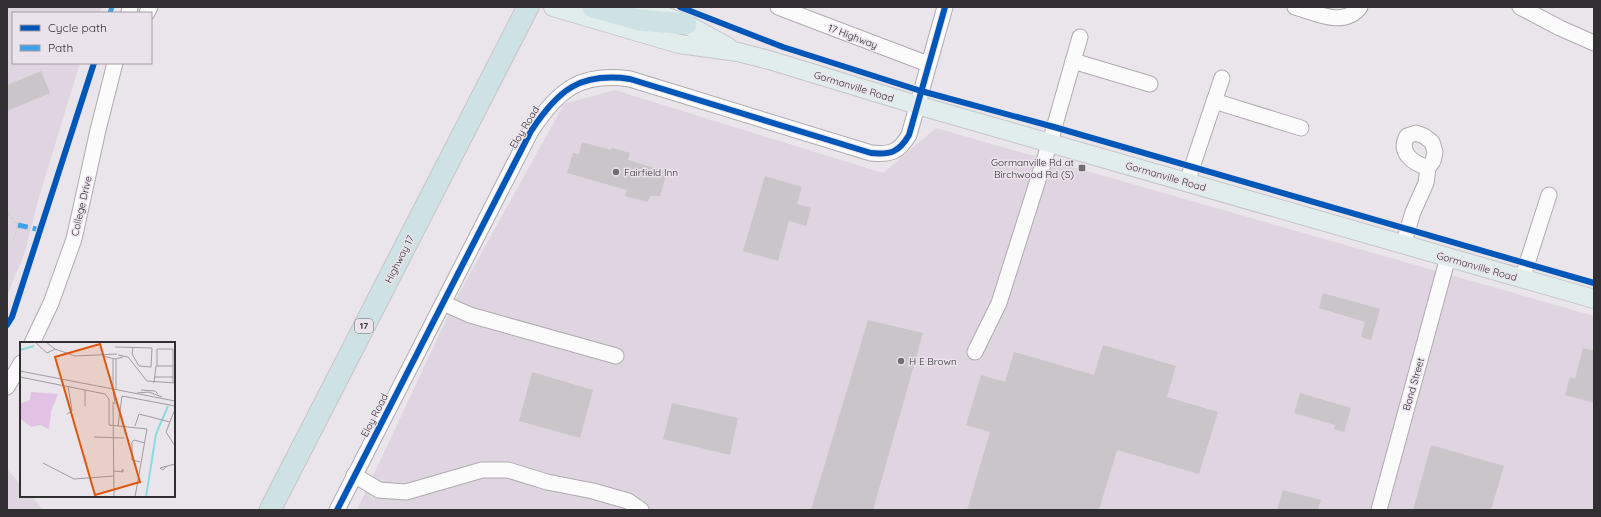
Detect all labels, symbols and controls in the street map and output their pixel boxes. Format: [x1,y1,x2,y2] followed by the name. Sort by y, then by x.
[12,12,152,64] legend
[48,20,107,35] text: Cycle path
[826,21,879,52] street label: 17 Highway
[48,40,73,55] text: Path
[812,68,895,105] street label: Gormanville Road
[507,104,542,151] street label: Eloy Road
[991,156,1075,181] place label: Gormanville Rd at Birchwood Rd (S)
[1124,159,1207,194] street label: Gormanville Road
[1077,163,1087,173] marker: Gormanville Rd at Birchwood Rd (S)
[624,166,678,179] place label: Fairfield Inn
[611,167,621,177] marker: Fairfield Inn
[68,175,95,237] street label: College Drive
[382,233,417,285] street label: Highway 17
[1435,249,1518,284] street label: Gormanville Road
[355,319,373,333] road number: 17
[20,342,175,497] inset map
[909,355,957,368] place label: H E Brown
[896,356,906,366] marker: H E Brown
[1400,356,1427,412] street label: Bond Street
[358,391,391,439] street label: Eloy Road

